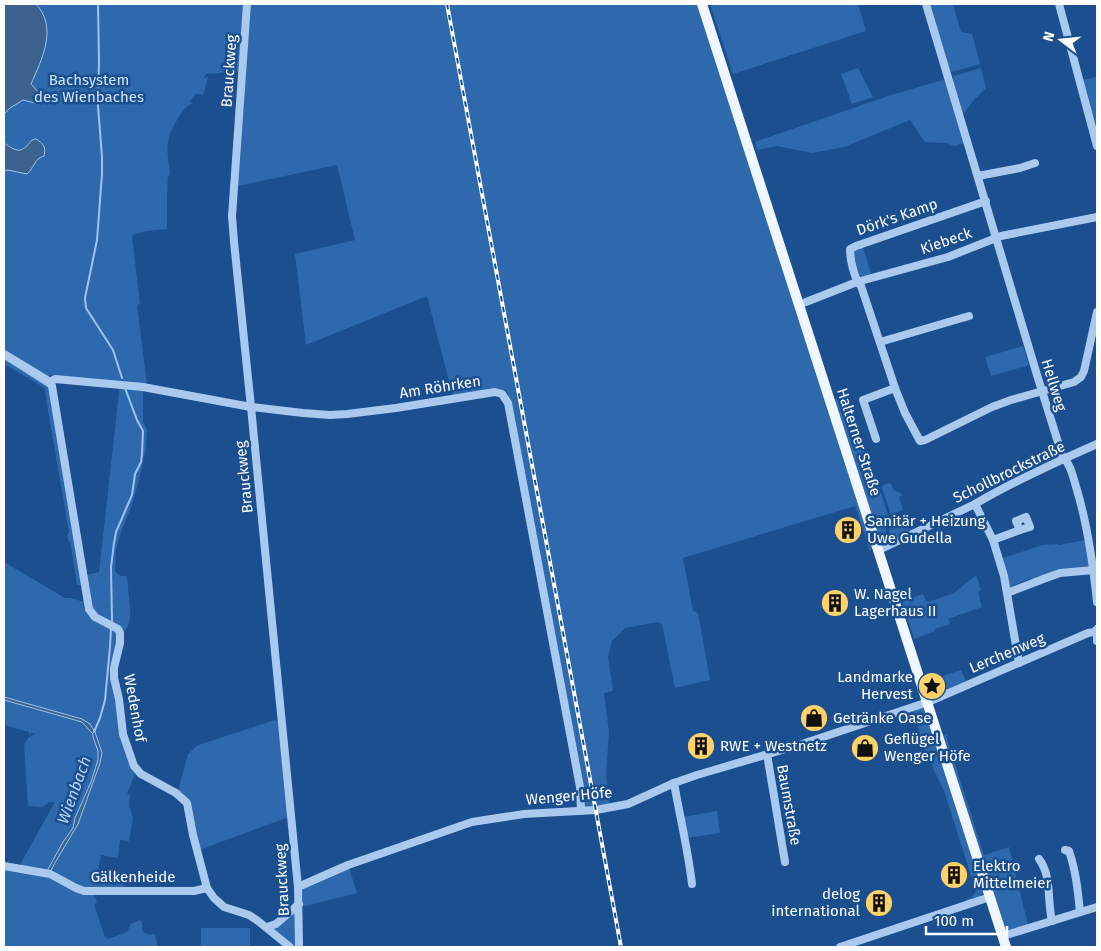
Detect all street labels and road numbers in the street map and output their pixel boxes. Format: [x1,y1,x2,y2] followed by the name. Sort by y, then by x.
[217,34,241,108] street label: Brauckweg
[854,195,940,239] street label: Dörk's Kamp
[918,224,974,258] street label: Kiebeck
[1038,357,1071,414] street label: Hellweg
[398,372,482,402] street label: Am Röhrken
[833,386,885,498] street label: Halterner Straße
[950,437,1068,507] street label: Schollbrockstraße
[231,440,257,514] street label: Brauckweg
[967,629,1048,677] street label: Lerchenweg
[120,672,150,744] street label: Wedenhof
[773,763,805,847] street label: Baumstraße
[525,783,613,809] street label: Wenger Höfe
[271,843,293,917] street label: Brauckweg
[91,868,175,886] street label: Gälkenheide

